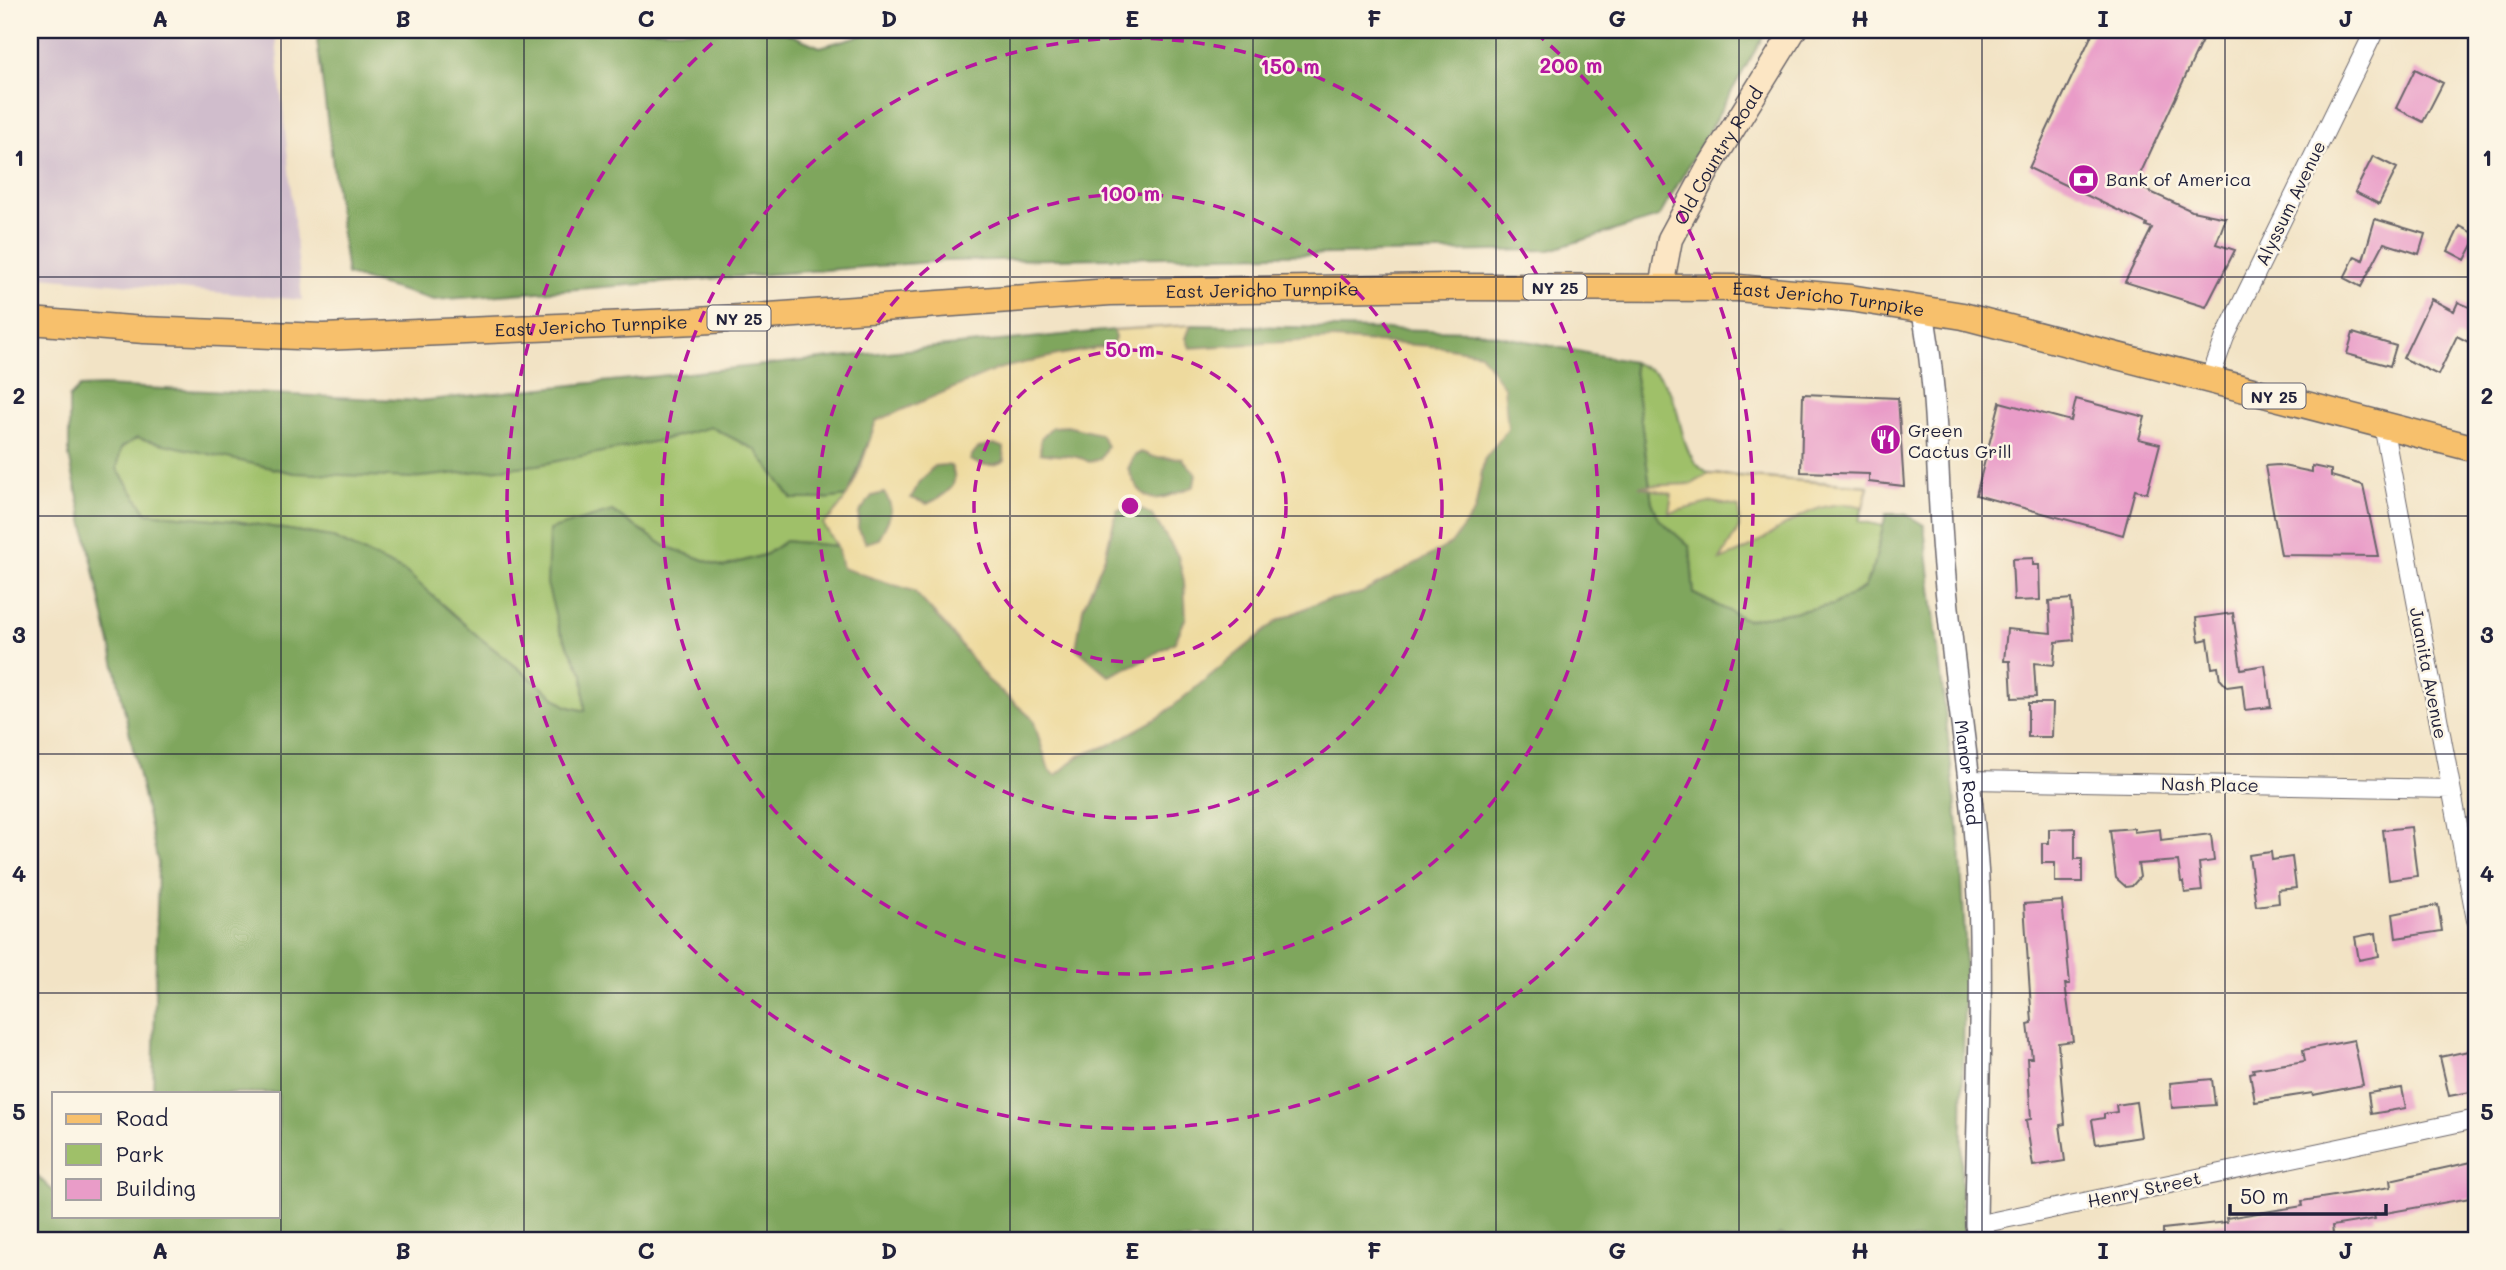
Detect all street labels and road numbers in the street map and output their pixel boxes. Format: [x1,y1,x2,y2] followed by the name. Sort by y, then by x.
[1668,82,1768,229] street label: Old Country Road
[2249,137,2331,269] street label: Alyssum Avenue
[1524,274,1586,300] road number: NY 25
[1165,276,1359,303] street label: East Jericho Turnpike
[1733,276,1926,322] street label: East Jericho Turnpike
[708,306,770,330] road number: NY 25
[494,309,688,342] street label: East Jericho Turnpike
[2242,384,2306,408] road number: NY 25
[2404,605,2454,741] street label: Juanita Avenue
[1950,718,1986,826] street label: Manor Road
[2161,771,2259,797] street label: Nash Place
[2085,1165,2203,1213] street label: Henry Street

